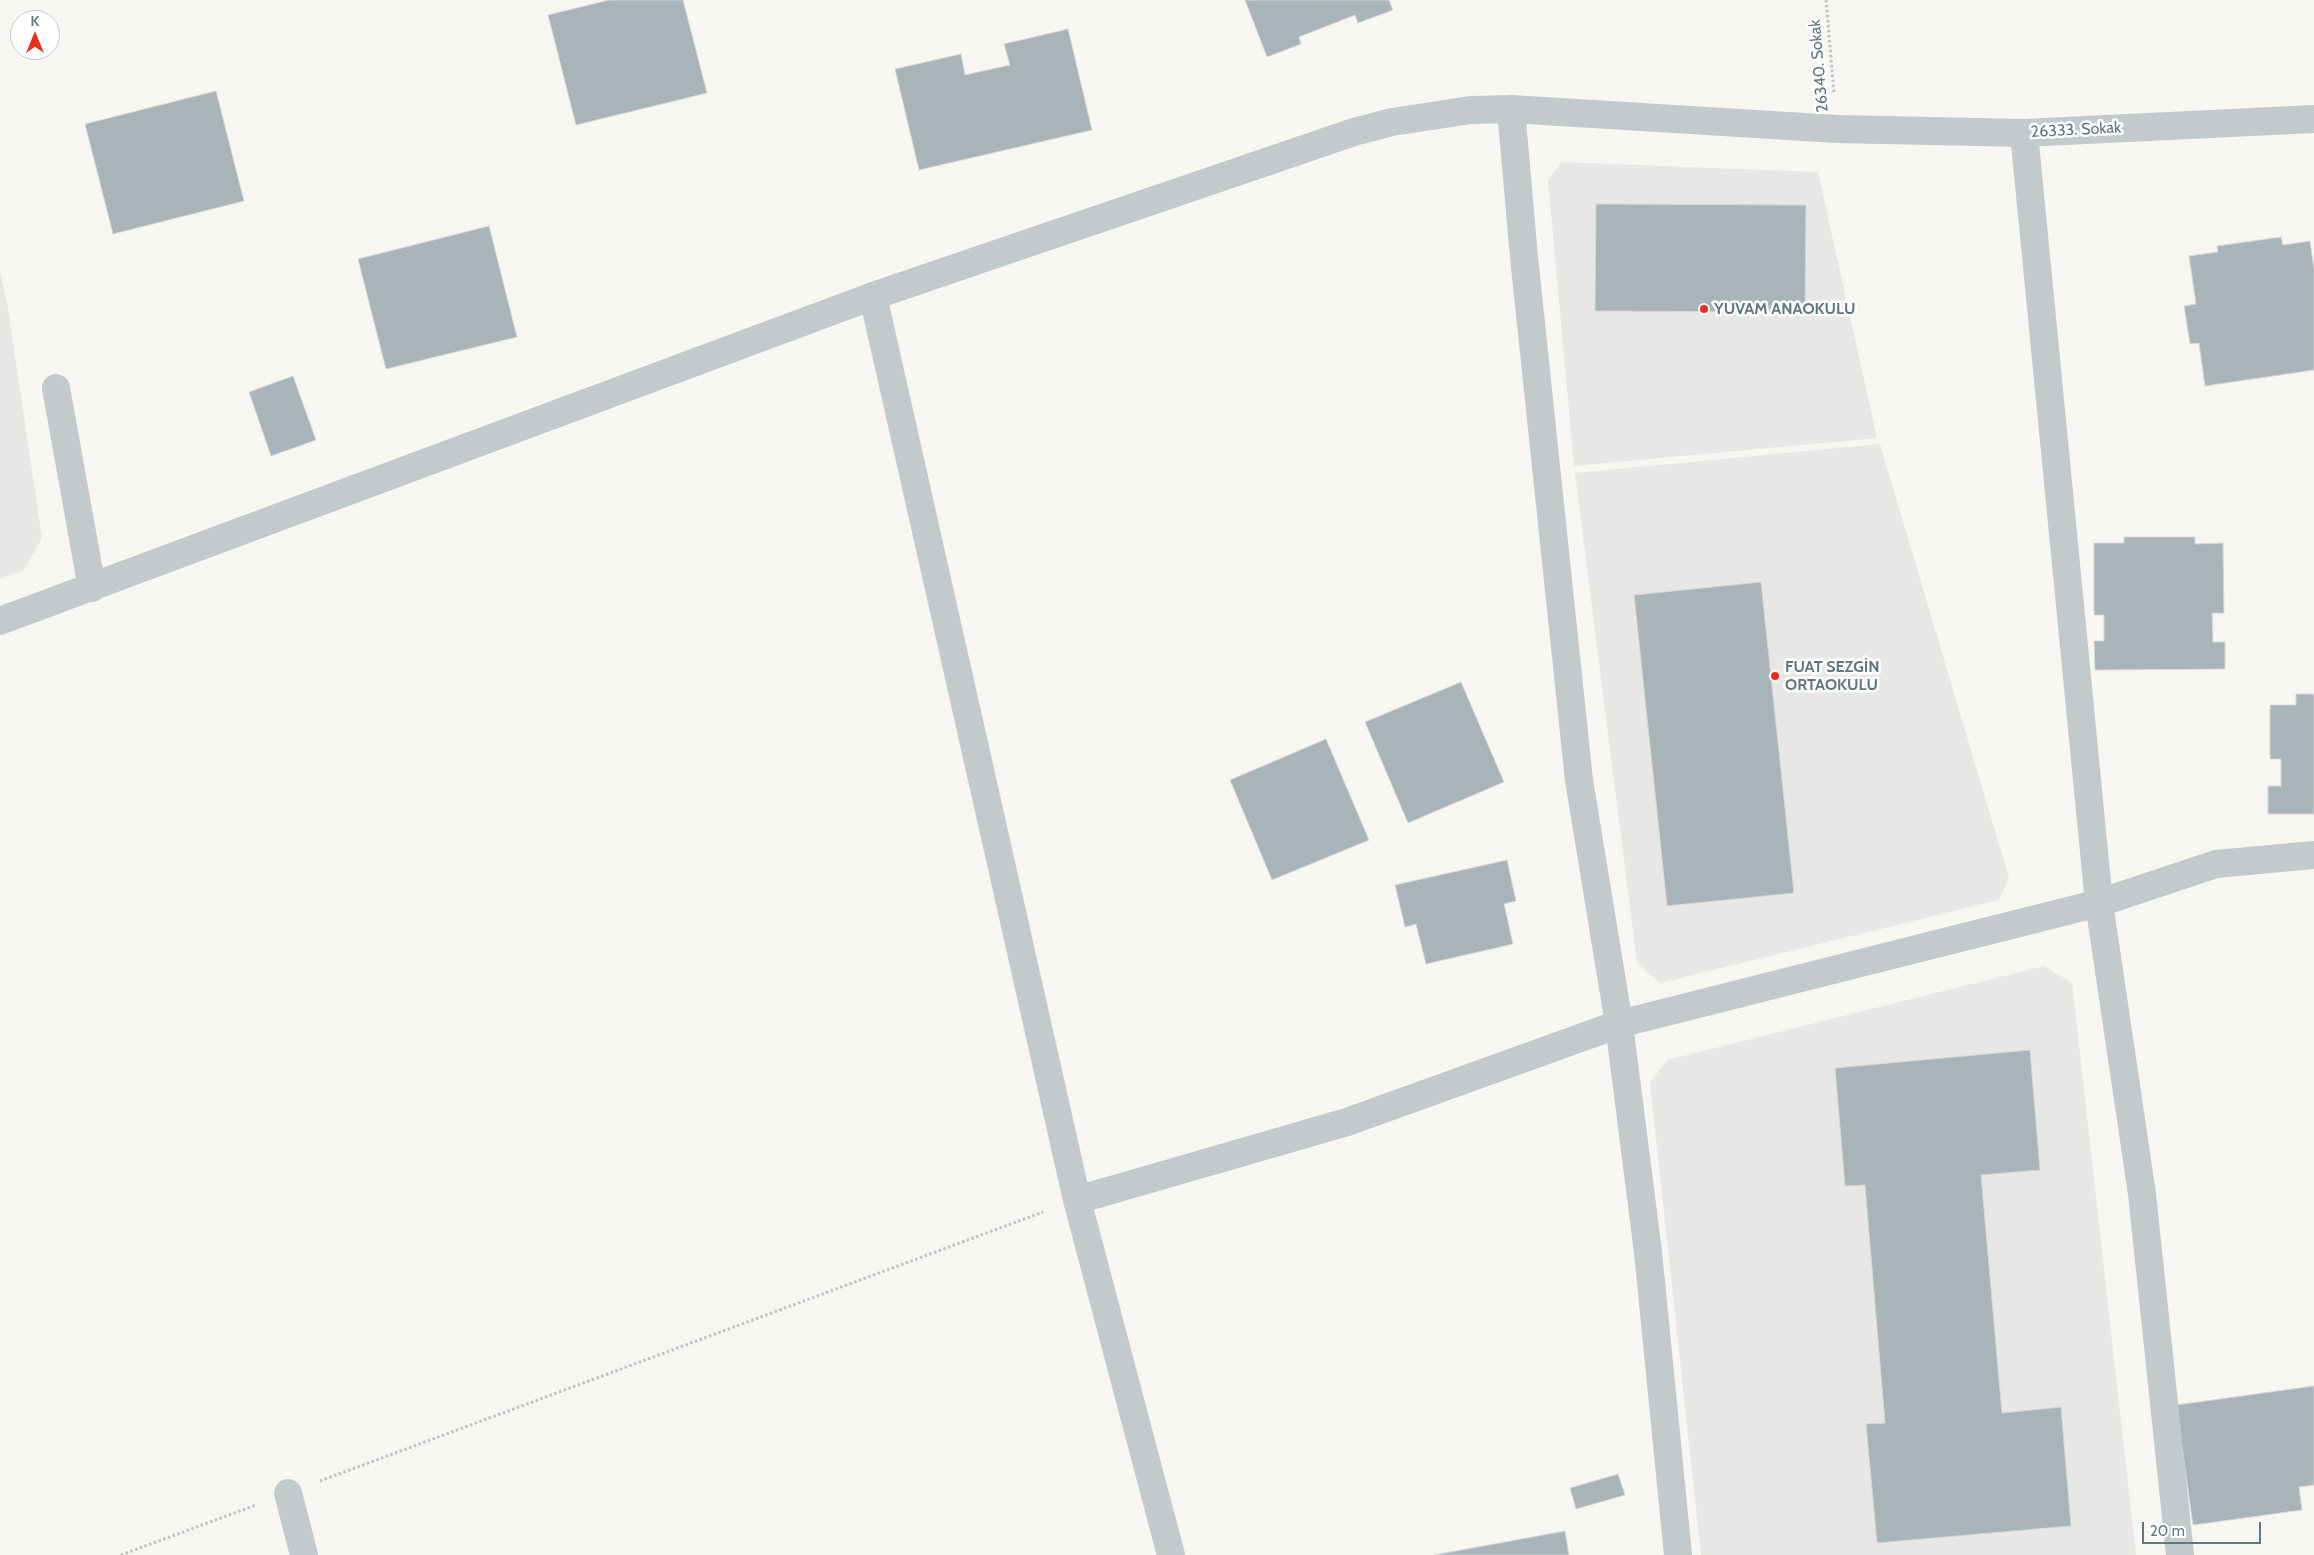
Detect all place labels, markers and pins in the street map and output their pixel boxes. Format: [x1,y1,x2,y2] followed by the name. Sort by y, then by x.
[1714,299,1855,319] place label: YUVAM ANAOKULU
[1698,303,1710,315] marker: YUVAM ANAOKULU
[1785,657,1880,695] place label: FUAT SEZGİN ORTAOKULU
[1769,670,1781,682] marker: FUAT SEZGİN ORTAOKULU

